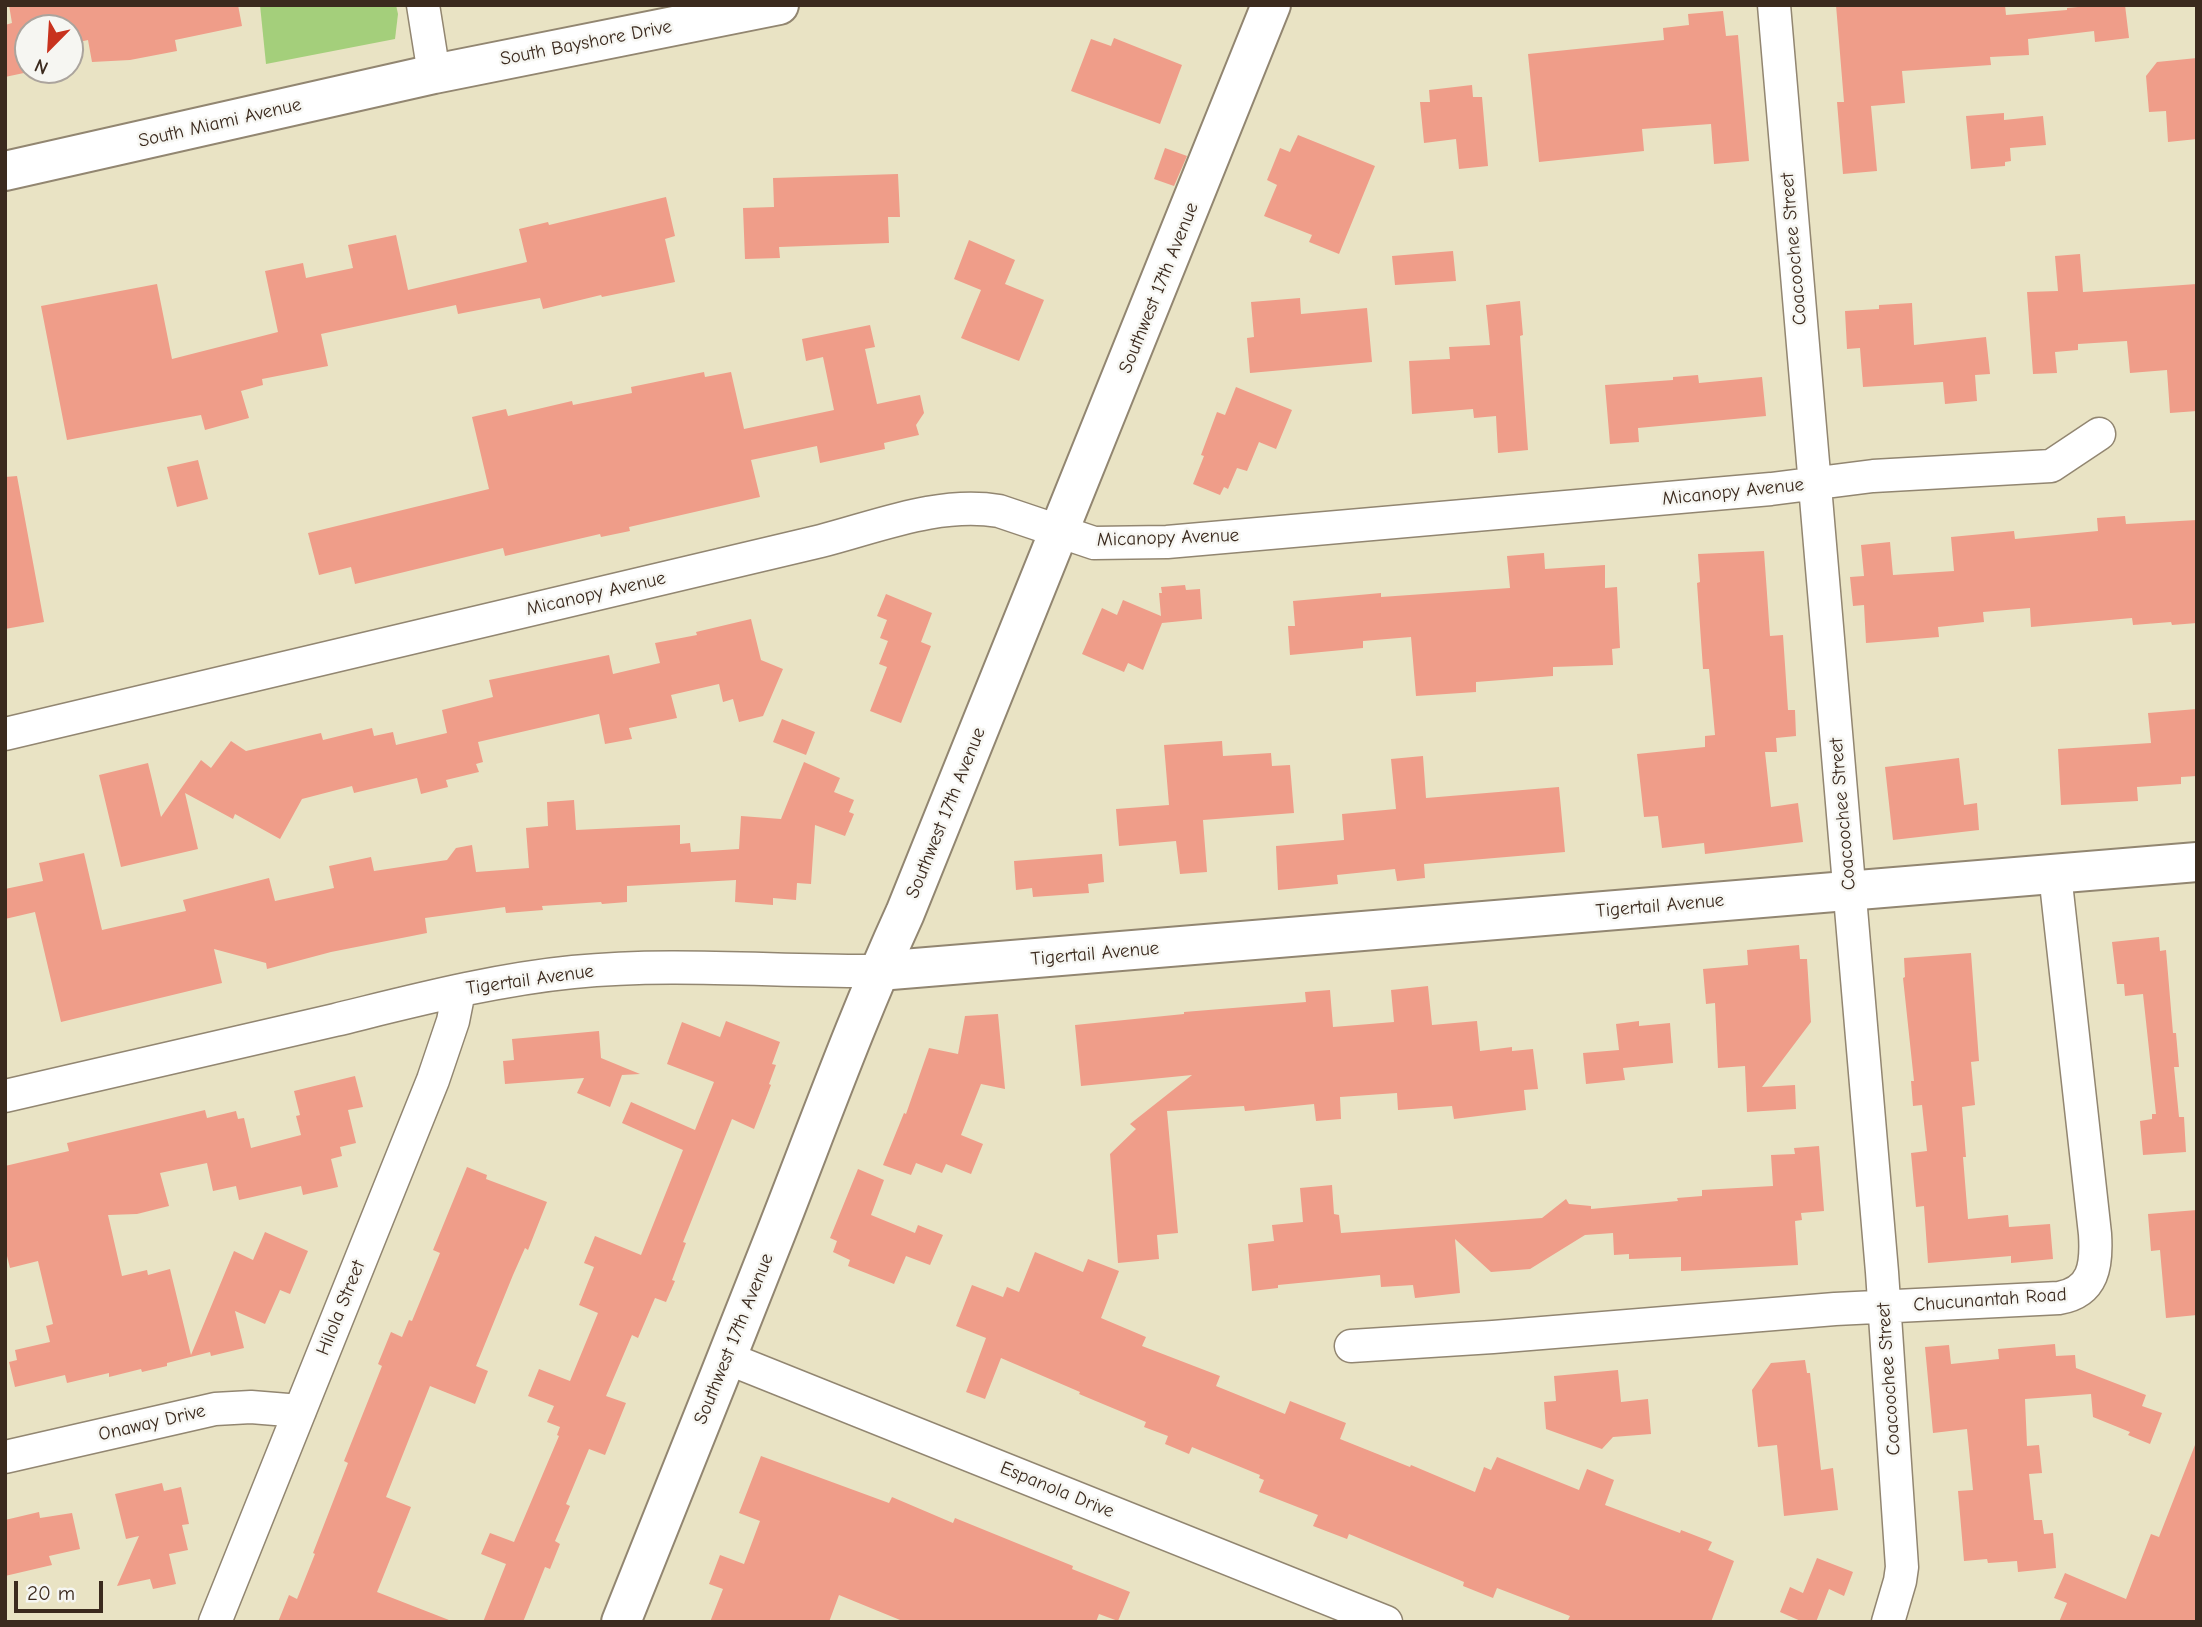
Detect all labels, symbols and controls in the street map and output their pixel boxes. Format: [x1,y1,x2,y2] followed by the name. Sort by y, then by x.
[14,14,84,84] north arrow
[498,15,674,71] street label: South Bayshore Drive
[31,54,51,79] text: N
[136,93,304,153] street label: South Miami Avenue
[1776,172,1812,326] street label: Coacoochee Street
[1114,199,1204,377] street label: Southwest 17th Avenue
[1661,473,1805,511] street label: Micanopy Avenue
[1096,524,1240,552] street label: Micanopy Avenue
[524,567,668,621] street label: Micanopy Avenue
[901,724,991,902] street label: Southwest 17th Avenue
[1825,737,1861,891] street label: Coacoochee Street
[1595,889,1725,923] street label: Tigertail Avenue
[1030,937,1160,971] street label: Tigertail Avenue
[465,960,595,1000] street label: Tigertail Avenue
[689,1250,779,1428] street label: Southwest 17th Avenue
[312,1257,370,1359] street label: Hilola Street
[1913,1283,2067,1317] street label: Chucunantah Road
[1872,1302,1906,1456] street label: Coacoochee Street
[96,1400,208,1446] street label: Onaway Drive
[997,1457,1117,1523] street label: Espanola Drive
[18,1568,107,1612] scale bar
[27,1581,75,1605] text: 20 m

